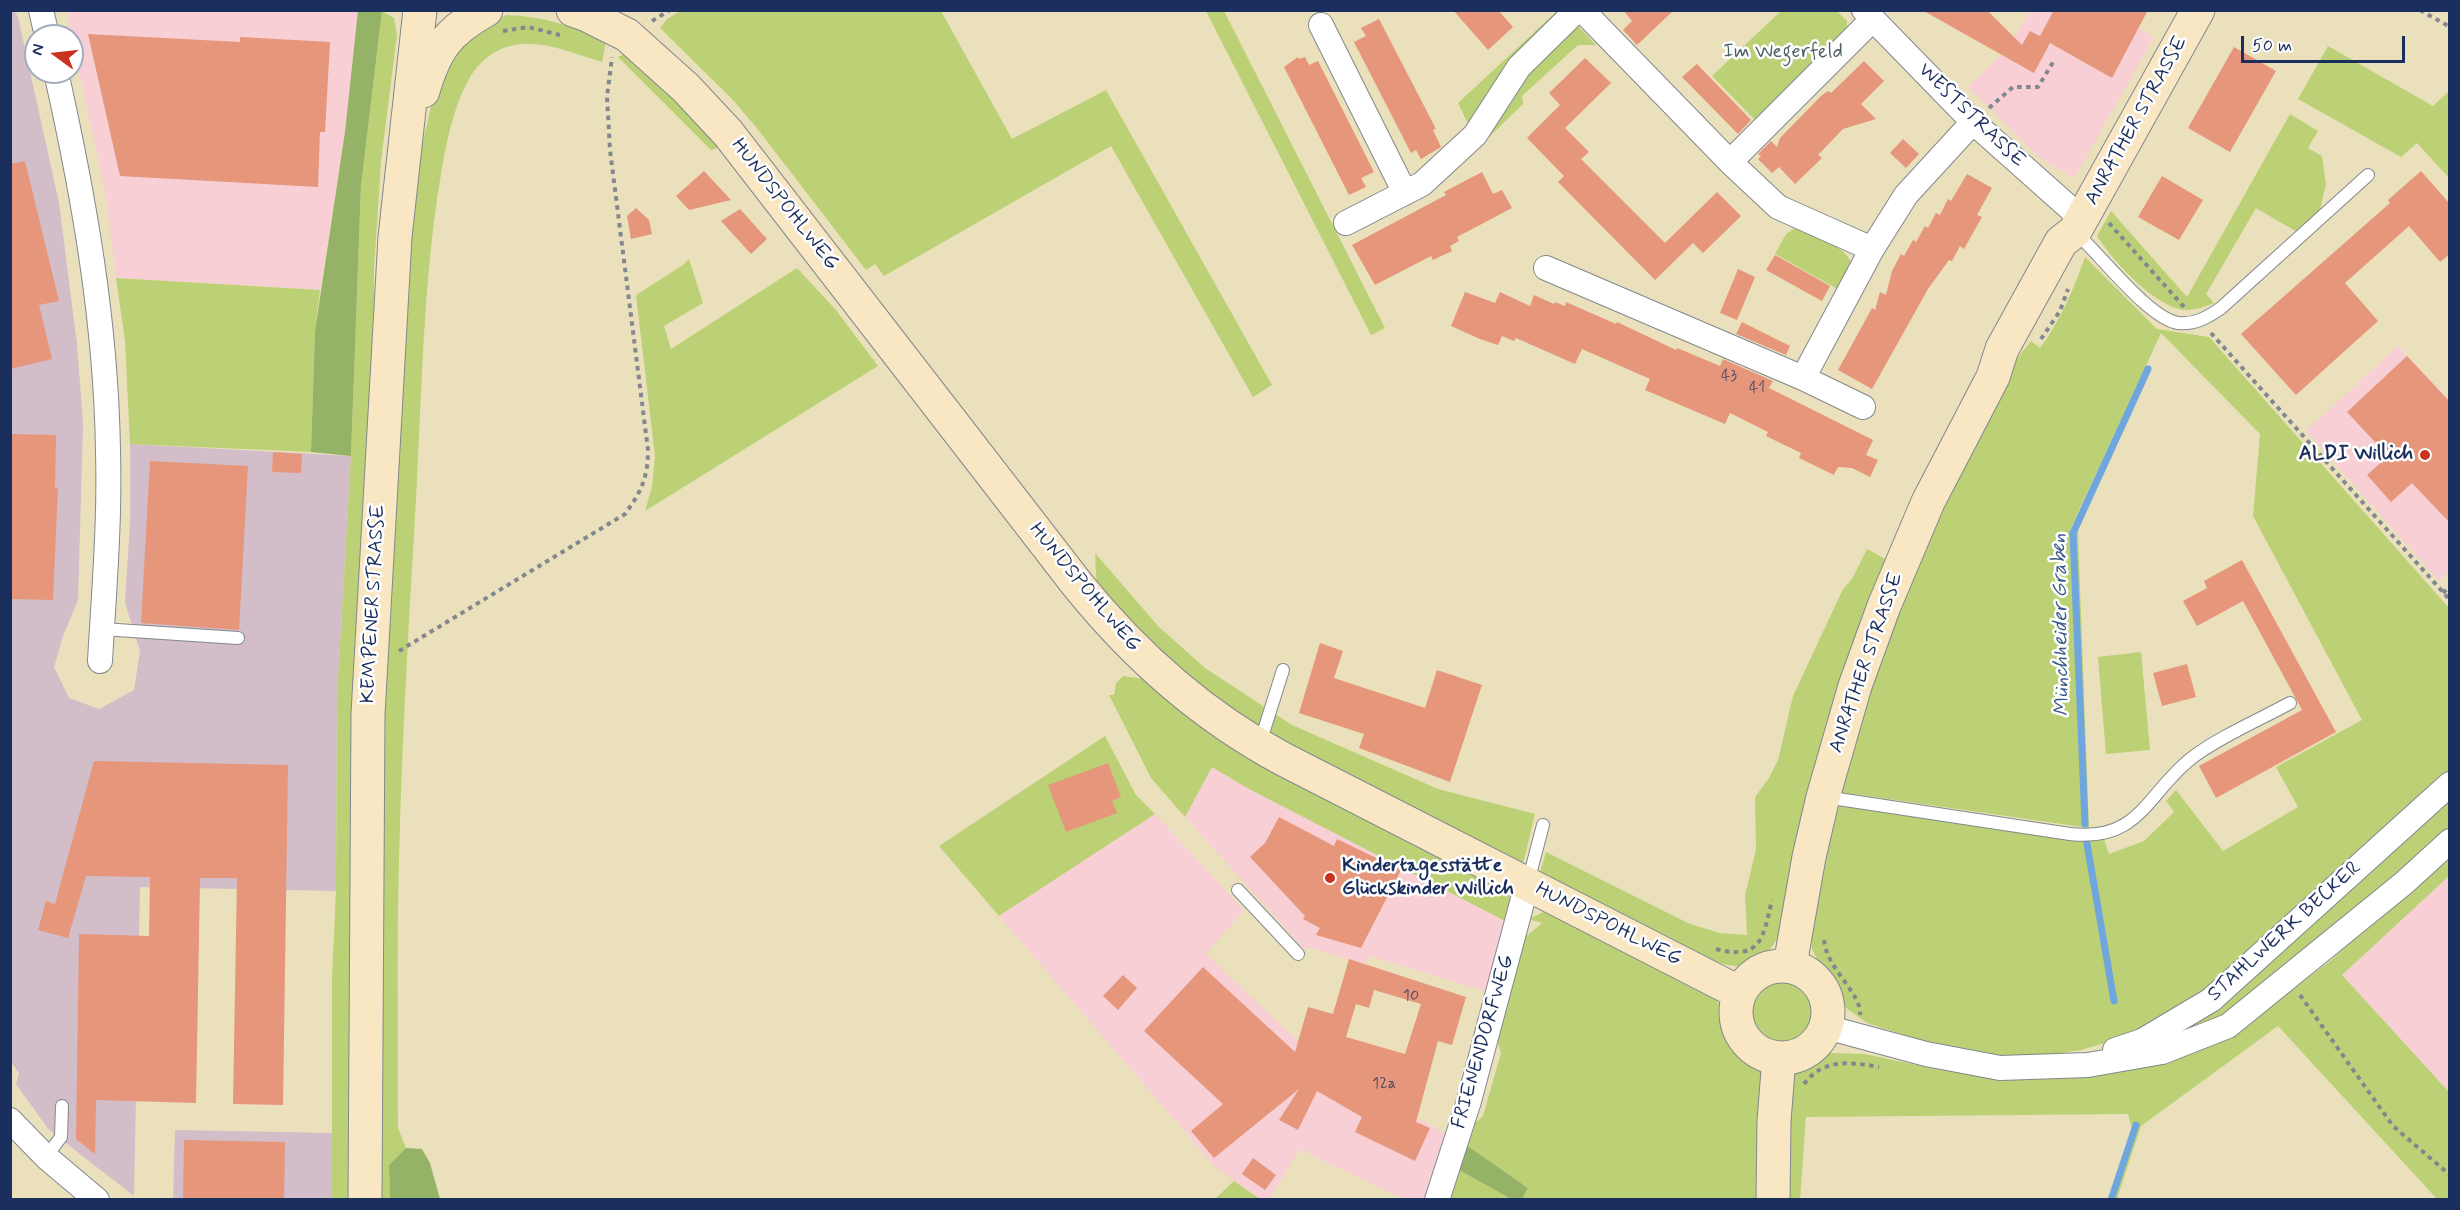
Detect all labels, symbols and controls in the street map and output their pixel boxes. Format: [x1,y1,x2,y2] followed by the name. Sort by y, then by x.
[24,24,84,84] north arrow
[2244,24,2408,62] scale bar
[2081,32,2193,210] street label: ANRATHER STRASSE
[2252,34,2292,58] text: 50 m
[1723,41,1843,65] park label: Im Wegerfeld
[27,42,50,58] text: N
[1912,59,2030,173] street label: WESTSTRASSE
[725,134,843,276] street label: HUNDSPOHLWEG
[1721,367,1737,387] house number: 43
[1749,379,1765,399] house number: 41
[2299,443,2413,467] place label: ALDI Willich
[2418,448,2432,462] marker: ALDI Willich
[357,504,391,704] street label: KEMPENER STRASSE
[1023,519,1145,657] street label: HUNDSPOHLWEG
[2048,533,2076,717] water label: Münchheider Graben
[1825,570,1909,756] street label: ANRATHER STRASSE
[1342,855,1514,902] place label: Kindertagesstätte Glückskinder Willich
[2203,857,2367,1007] street label: STAHLWERK BECKER
[1323,871,1337,885] marker: Kindertagesstätte Glückskinder Willich
[1531,878,1685,972] street label: HUNDSPOHLWEG
[1448,952,1520,1132] street label: FRIENENDORFWEG
[1403,987,1419,1007] house number: 10
[1372,1075,1396,1095] house number: 12a

